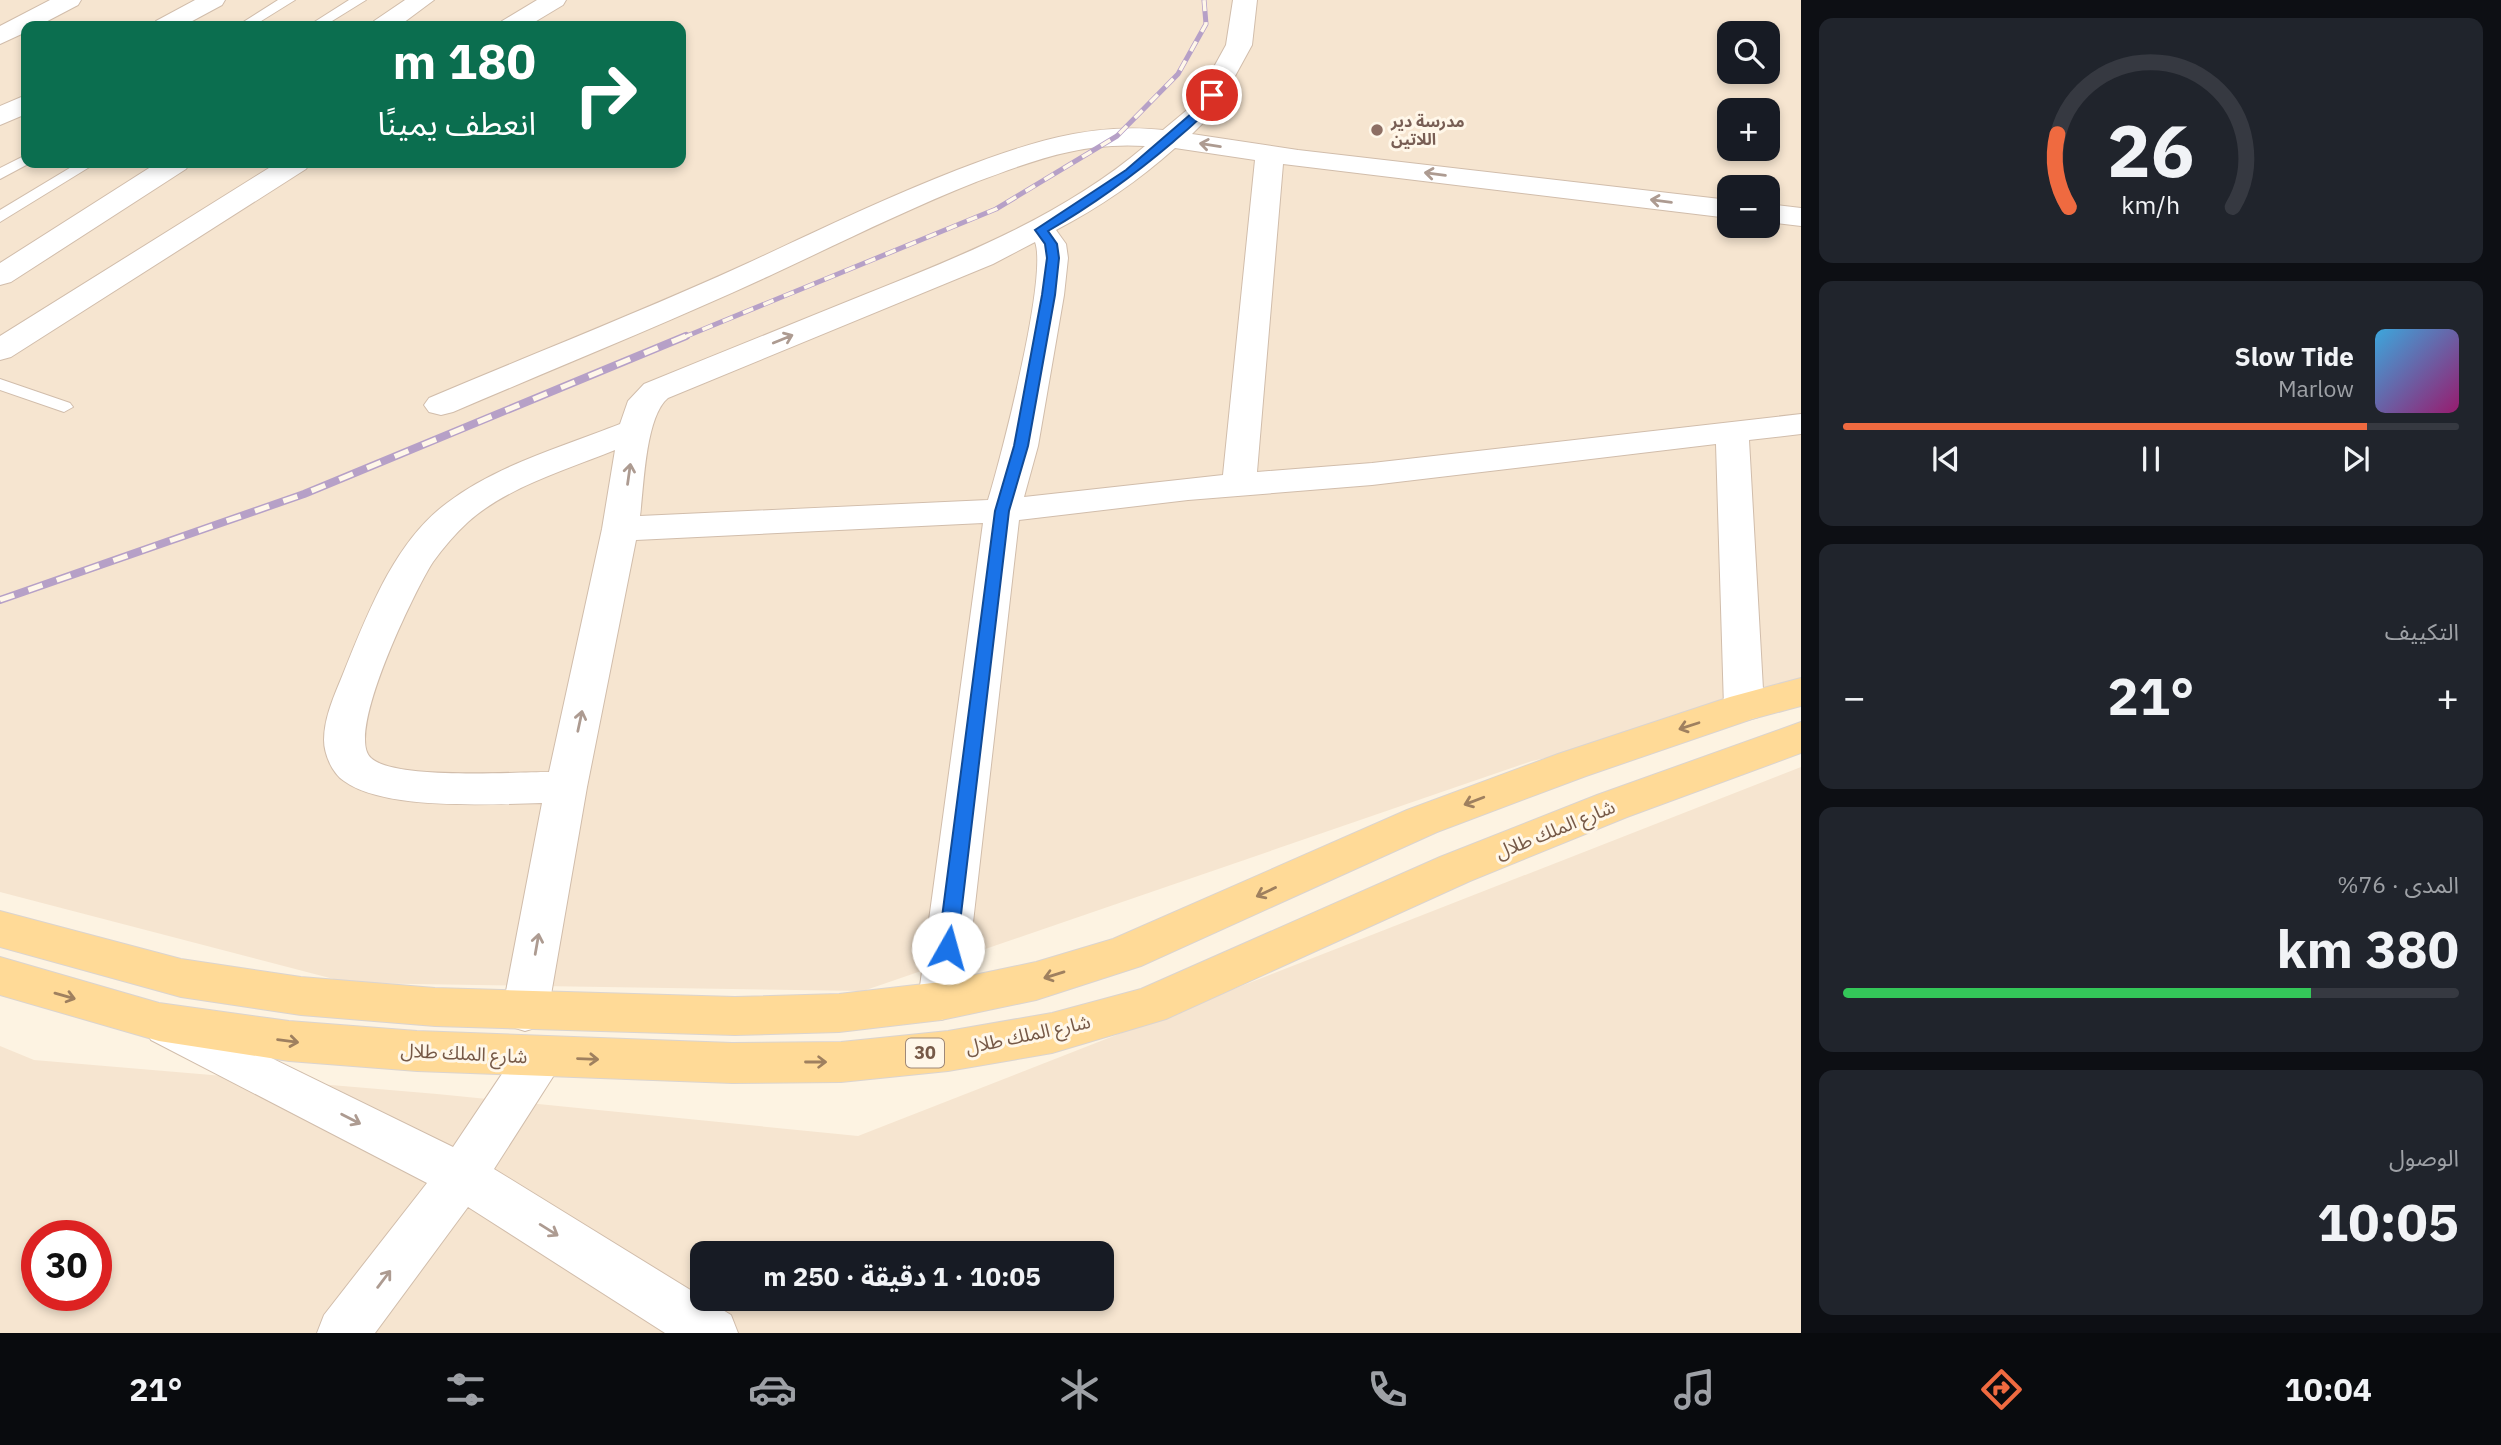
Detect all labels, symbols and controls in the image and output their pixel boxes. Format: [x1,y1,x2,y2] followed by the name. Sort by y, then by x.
[1717,21,1780,238] map controls
[1717,21,1780,84] button: search
[392,29,536,92] text: 180 m
[560,49,651,140] icon: right
[1182,65,1242,125] pin
[1193,76,1231,114] icon: arrive
[1717,98,1780,161] button: +
[377,102,536,144] text: انعطف يمينًا
[2107,102,2195,197] text: 26
[1390,111,1465,149] place label: مدرسة دير اللاتين
[1369,122,1385,138] marker: مدرسة دير اللاتين
[1199,138,1222,151] one-way arrow
[1424,168,1447,181] one-way arrow
[1717,175,1780,238] button: −
[2122,187,2180,220] text: km/h
[1650,195,1673,208] one-way arrow
[772,332,793,345] one-way arrow
[2234,339,2354,373] text: Slow Tide
[2278,373,2354,403] text: Marlow
[1927,440,1965,478] icon: previous
[2132,440,2170,478] icon: pause
[2337,440,2375,478] icon: next
[622,463,635,486] one-way arrow
[2385,616,2459,646] text: التكييف
[2108,662,2194,729] text: 21°
[1843,672,1866,721] text: −
[2436,672,2459,721] text: +
[573,710,587,733] one-way arrow
[1678,721,1700,733] one-way arrow
[1492,794,1619,866] street label: شارع الملك طلال
[1464,796,1486,809] one-way arrow
[2337,869,2459,899] text: المدى · 76%
[1256,886,1277,899] one-way arrow
[911,911,985,985] position arrow
[2277,915,2459,982] text: 380 km
[531,933,544,956] one-way arrow
[1044,970,1066,983] one-way arrow
[54,990,76,1003] one-way arrow
[963,1009,1093,1061] street label: شارع الملك طلال
[276,1034,299,1047] one-way arrow
[400,1038,528,1070] street label: شارع الملك طلال
[906,1038,944,1068] road number: 30
[576,1052,599,1066] one-way arrow
[804,1055,827,1069] one-way arrow
[340,1113,361,1127] one-way arrow
[2389,1142,2459,1172] text: الوصول
[2317,1188,2459,1255] text: 10:05
[21,1220,112,1311] speed limit sign: 30
[539,1223,558,1238] one-way arrow
[763,1259,1041,1293] text: 10:05 · 1 دقيقة · 250 m
[376,1269,391,1288] one-way arrow
[441,1365,490,1414] icon: filters
[748,1365,797,1414] icon: car
[1055,1365,1104,1414] icon: climate
[1363,1365,1412,1414] icon: phone
[1670,1365,1719,1414] icon: music
[1977,1365,2026,1414] icon: directions
[129,1368,183,1410] text: 21°
[2285,1368,2372,1410] text: 10:04

